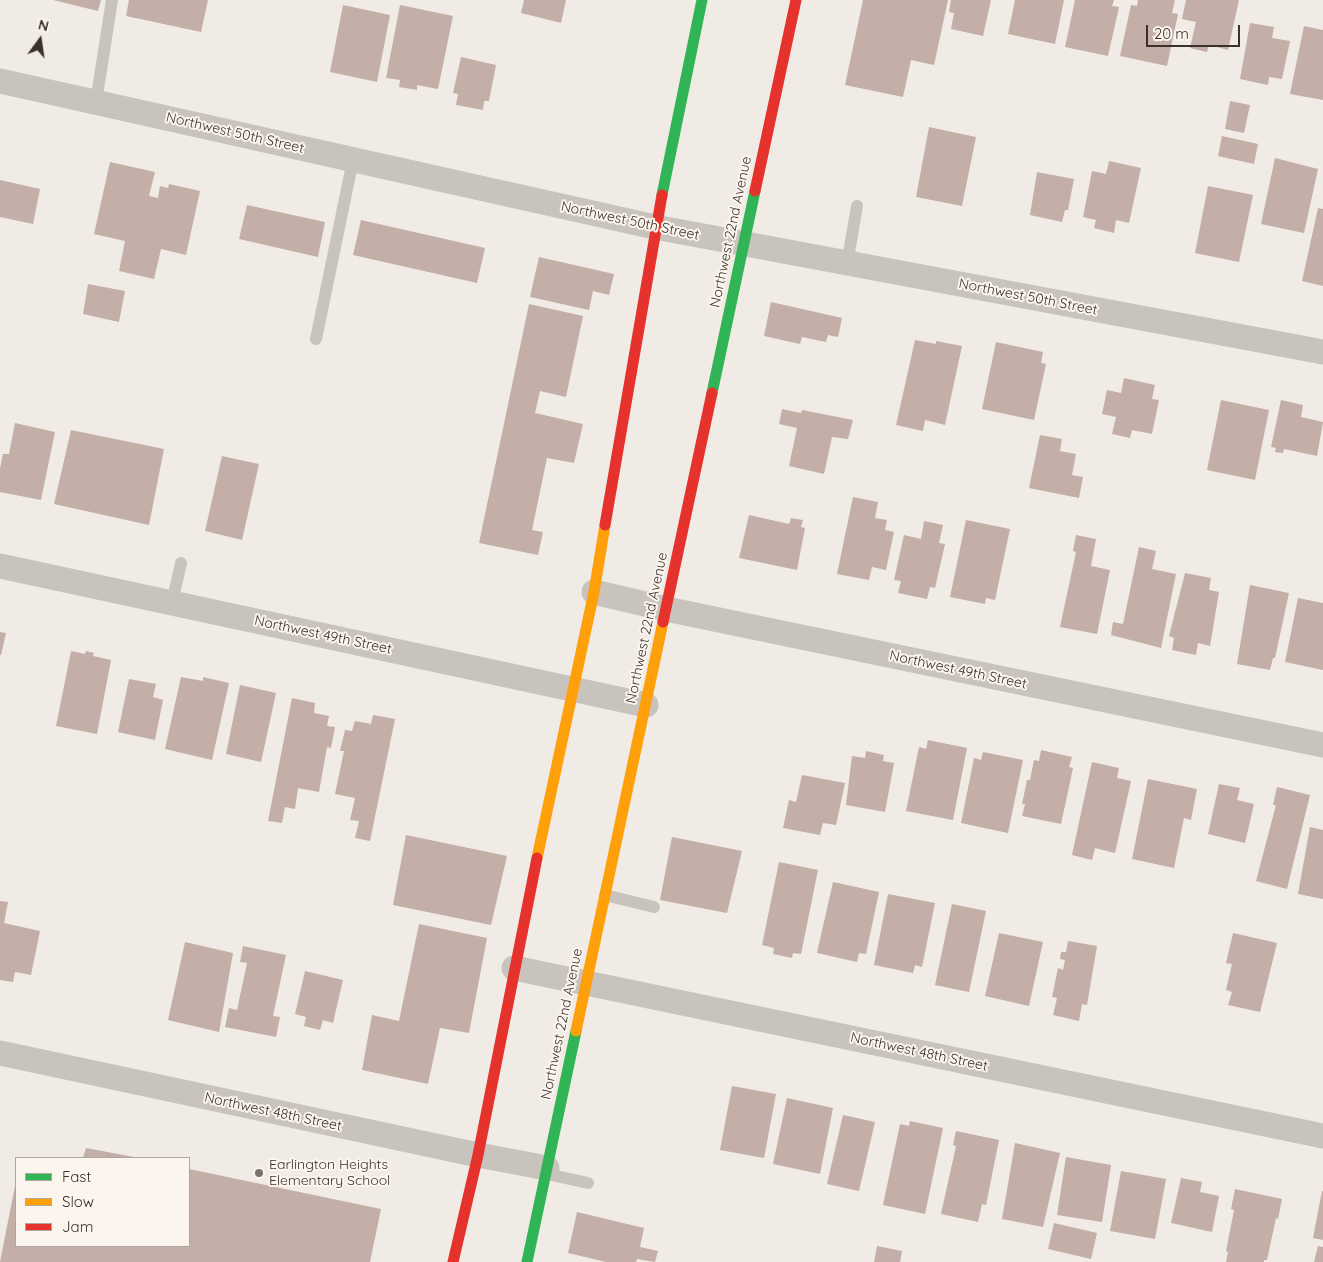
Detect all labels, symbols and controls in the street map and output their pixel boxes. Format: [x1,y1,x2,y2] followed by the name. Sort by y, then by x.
[15,15,65,65] north arrow
[36,15,51,35] text: N
[1148,15,1242,47] scale bar
[1154,24,1189,43] text: 20 m
[164,109,306,157] street label: Northwest 50th Street
[707,155,755,309] street label: Northwest 22nd Avenue
[559,198,701,244] street label: Northwest 50th Street
[957,275,1099,319] street label: Northwest 50th Street
[623,551,671,705] street label: Northwest 22nd Avenue
[253,612,393,658] street label: Northwest 49th Street
[888,647,1028,693] street label: Northwest 49th Street
[538,947,586,1101] street label: Northwest 22nd Avenue
[849,1029,989,1075] street label: Northwest 48th Street
[203,1089,343,1135] street label: Northwest 48th Street
[15,1157,190,1247] legend
[269,1157,390,1190] place label: Earlington Heights Elementary School
[62,1167,91,1186] text: Fast
[253,1167,265,1179] marker: Earlington Heights Elementary School
[62,1192,94,1211] text: Slow
[62,1217,93,1236] text: Jam

